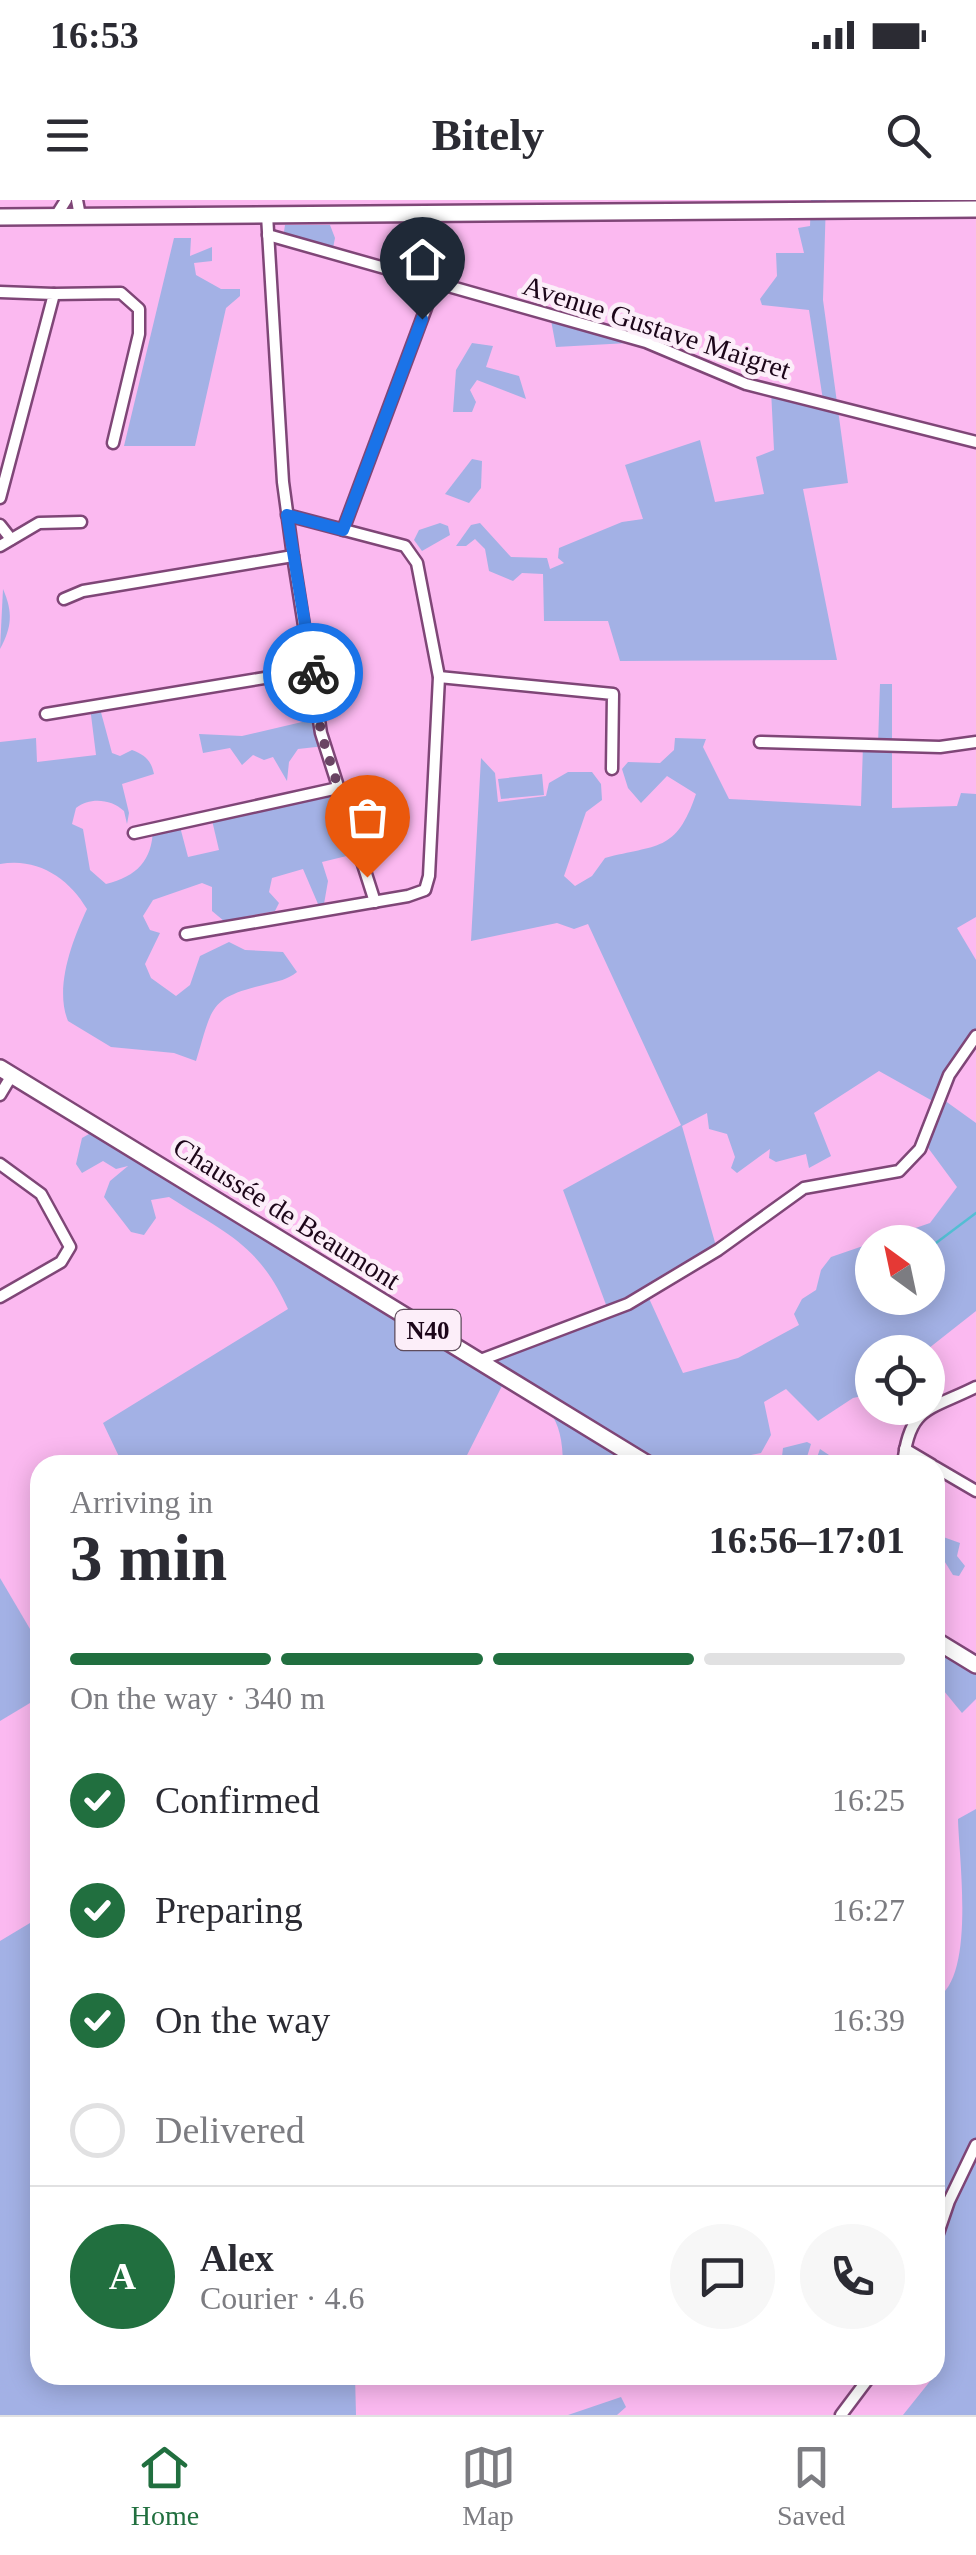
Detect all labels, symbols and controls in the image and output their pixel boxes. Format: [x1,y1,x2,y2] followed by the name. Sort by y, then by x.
[50,14,139,56] text: 16:53
[40,108,95,163] icon: menu
[881,108,936,163] icon: search
[432,110,544,160] text: Bitely
[380,217,465,320] pin
[395,232,450,287] icon: home
[519,270,795,385] street label: Avenue Gustave Maigret
[263,623,363,723] courier
[286,646,341,701] icon: bike
[325,775,410,878] pin
[340,790,395,845] icon: bag
[168,1131,406,1296] street label: Chaussée de Beaumont
[855,1225,945,1315] north arrow
[855,1225,945,1425] map controls
[396,1310,460,1350] road number: N40
[855,1335,945,1425] button: locate
[70,1484,213,1520] text: Arriving in
[709,1519,905,1561] text: 16:56–17:01
[70,1522,227,1594] text: 3 min
[70,1680,325,1716] text: On the way · 340 m
[70,1773,125,1828] icon: check
[155,1779,320,1821] text: Confirmed
[832,1782,905,1818] text: 16:25
[70,1883,125,1938] icon: check
[155,1889,303,1931] text: Preparing
[832,1892,905,1928] text: 16:27
[70,1993,125,2048] icon: check
[155,1999,330,2041] text: On the way
[832,2002,905,2038] text: 16:39
[155,2109,305,2151] text: Delivered
[670,2224,775,2329] button: chat
[800,2224,905,2329] button: phone
[200,2237,274,2279] text: Alex
[109,2255,136,2297] text: A
[200,2280,364,2316] text: Courier · 4.6
[131,2440,199,2532] tab: Home
[461,2440,516,2532] tab: Map
[777,2440,845,2532] tab: Saved

